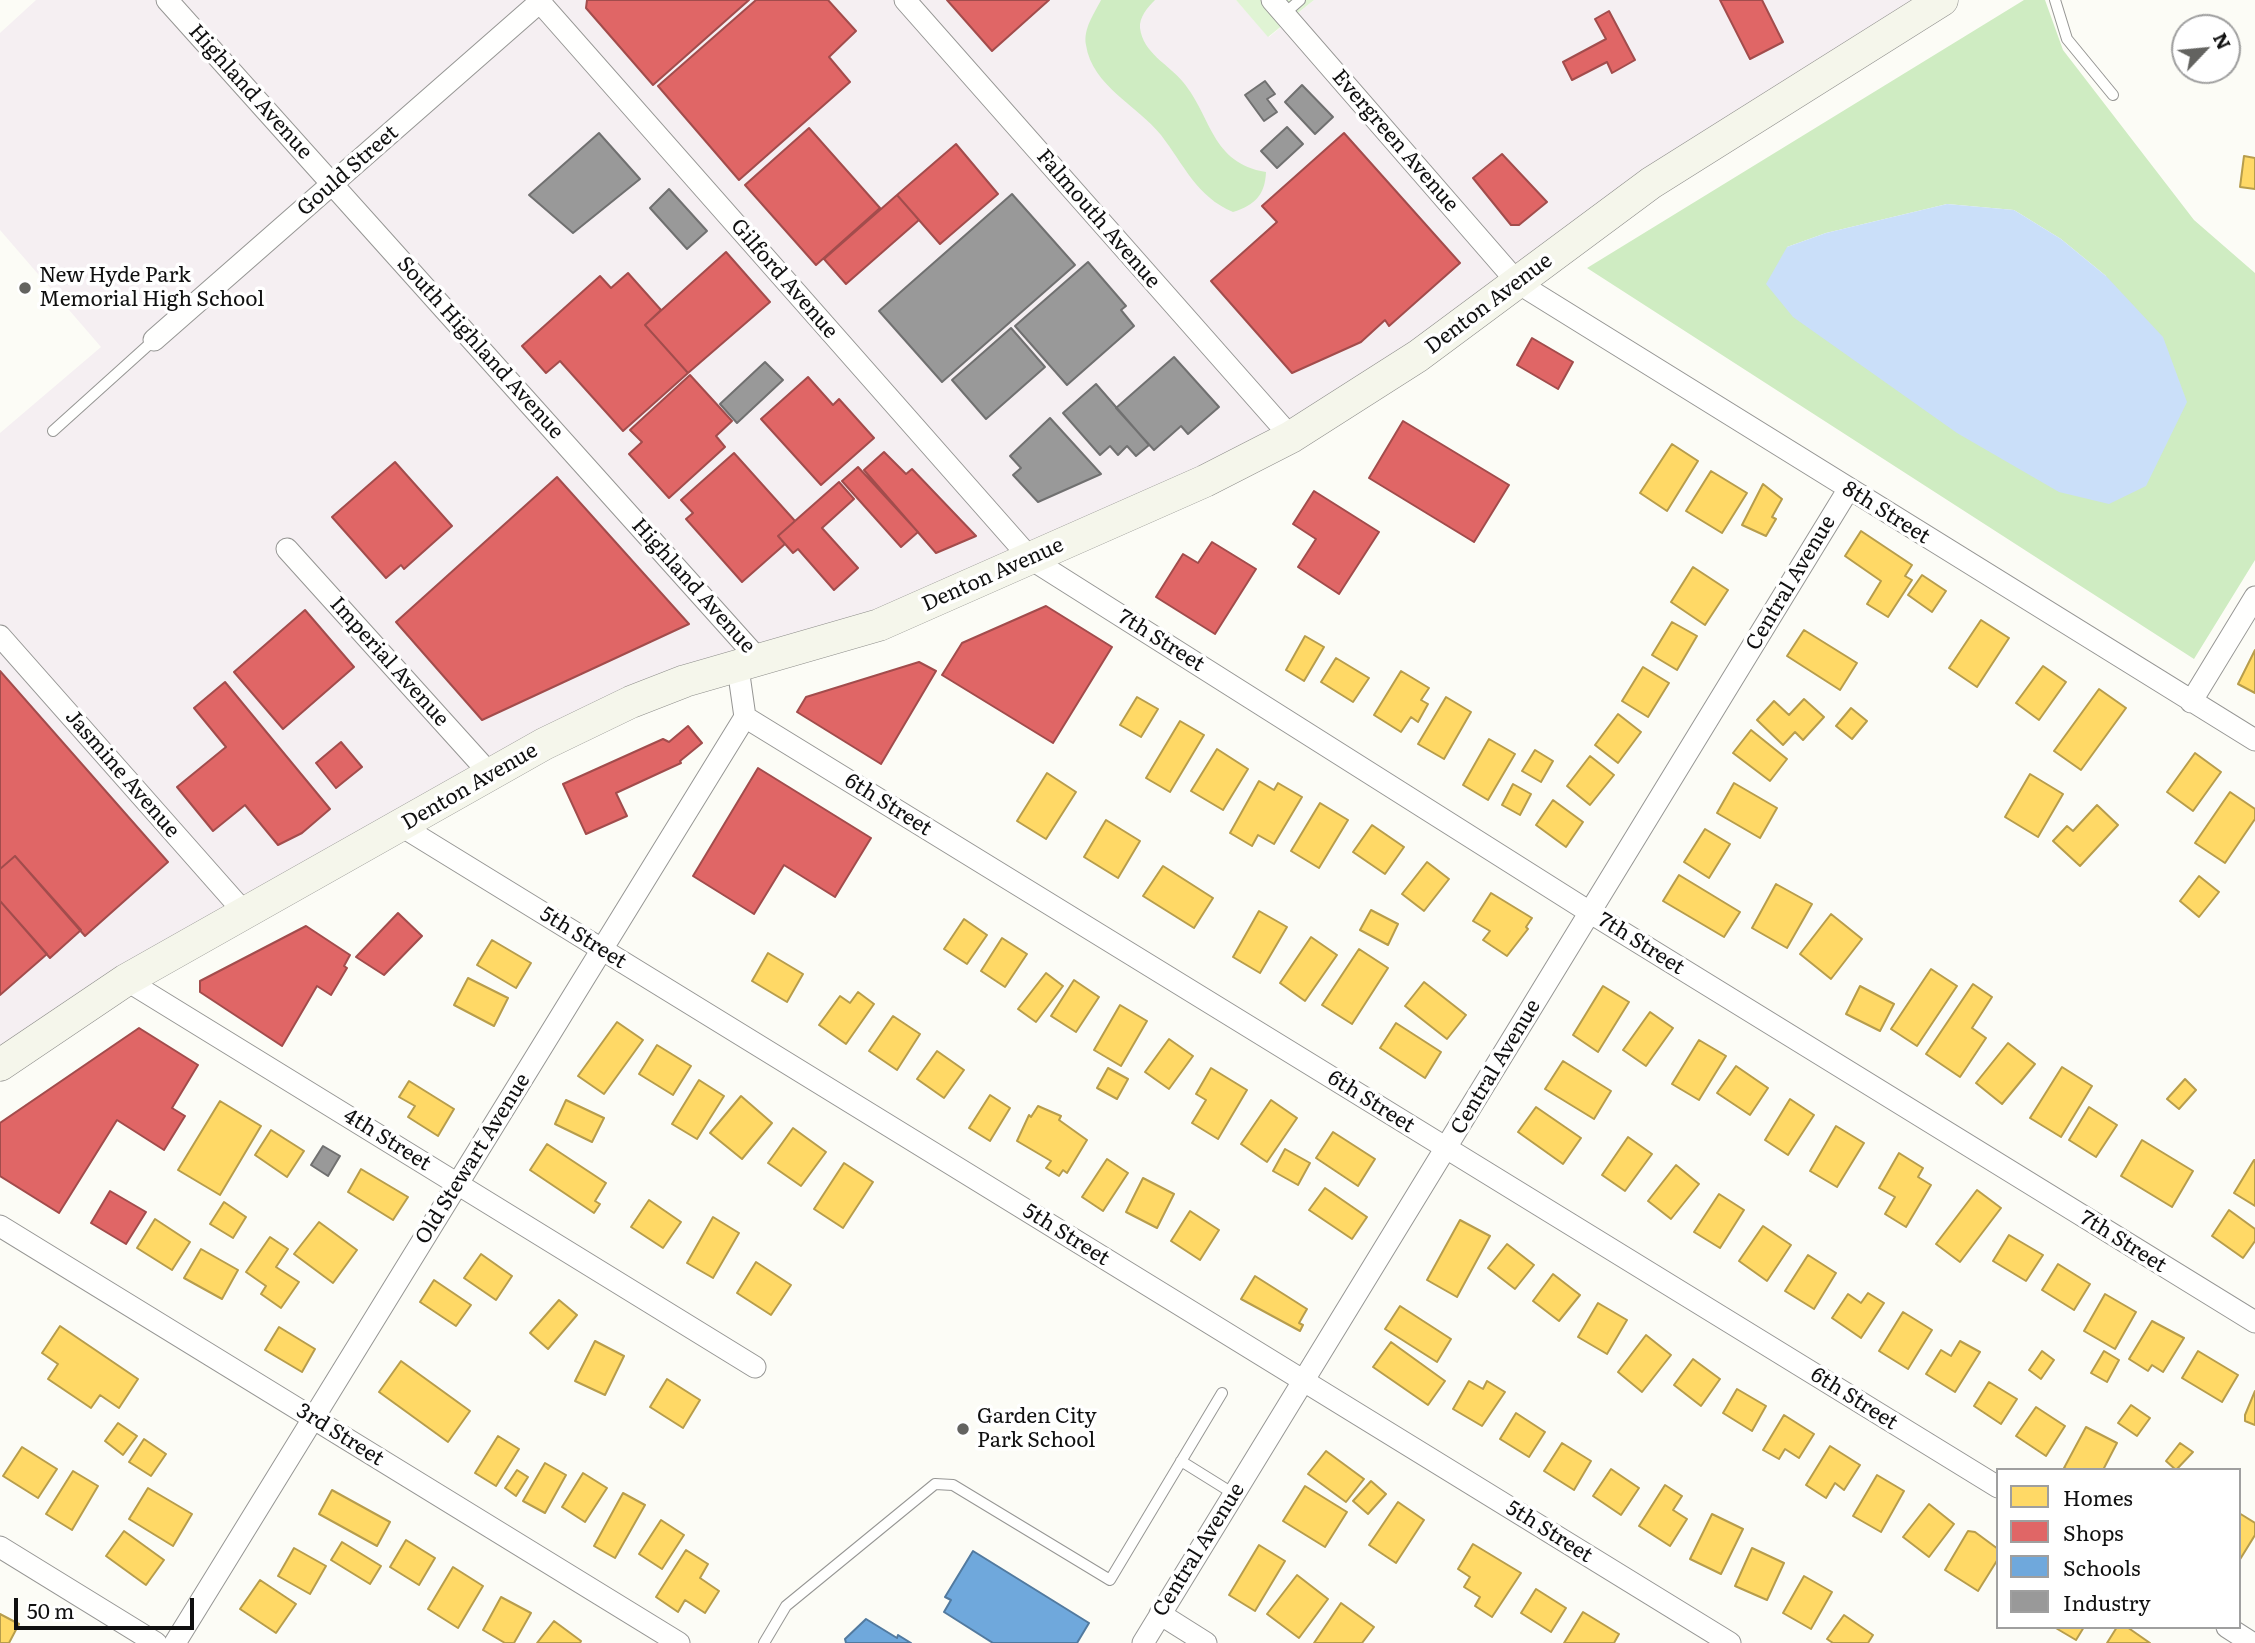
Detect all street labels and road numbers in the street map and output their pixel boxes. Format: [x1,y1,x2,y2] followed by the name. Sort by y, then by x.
[183,19,317,165] street label: Highland Avenue
[1326,65,1464,217] street label: Evergreen Avenue
[292,120,404,222] street label: Gould Street
[1031,144,1165,294] street label: Falmouth Avenue
[725,214,843,344] street label: Gilford Avenue
[1421,248,1557,360] street label: Denton Avenue
[391,252,569,444] street label: South Highland Avenue
[1838,476,1934,550] street label: 8th Street
[1741,511,1841,655] street label: Central Avenue
[626,513,760,659] street label: Highland Avenue
[918,533,1068,617] street label: Denton Avenue
[324,592,454,732] street label: Imperial Avenue
[1113,605,1209,677] street label: 7th Street
[60,705,184,843] street label: Jasmine Avenue
[398,738,542,836] street label: Denton Avenue
[840,768,936,842] street label: 6th Street
[535,902,631,974] street label: 5th Street
[1593,908,1689,980] street label: 7th Street
[1446,995,1546,1139] street label: Central Avenue
[1323,1065,1419,1139] street label: 6th Street
[410,1069,536,1249] street label: Old Stewart Avenue
[339,1103,435,1177] street label: 4th Street
[1018,1199,1114,1271] street label: 5th Street
[2075,1206,2171,1278] street label: 7th Street
[1806,1362,1902,1436] street label: 6th Street
[292,1398,388,1472] street label: 3rd Street
[1148,1478,1250,1622] street label: Central Avenue
[1501,1496,1597,1568] street label: 5th Street

